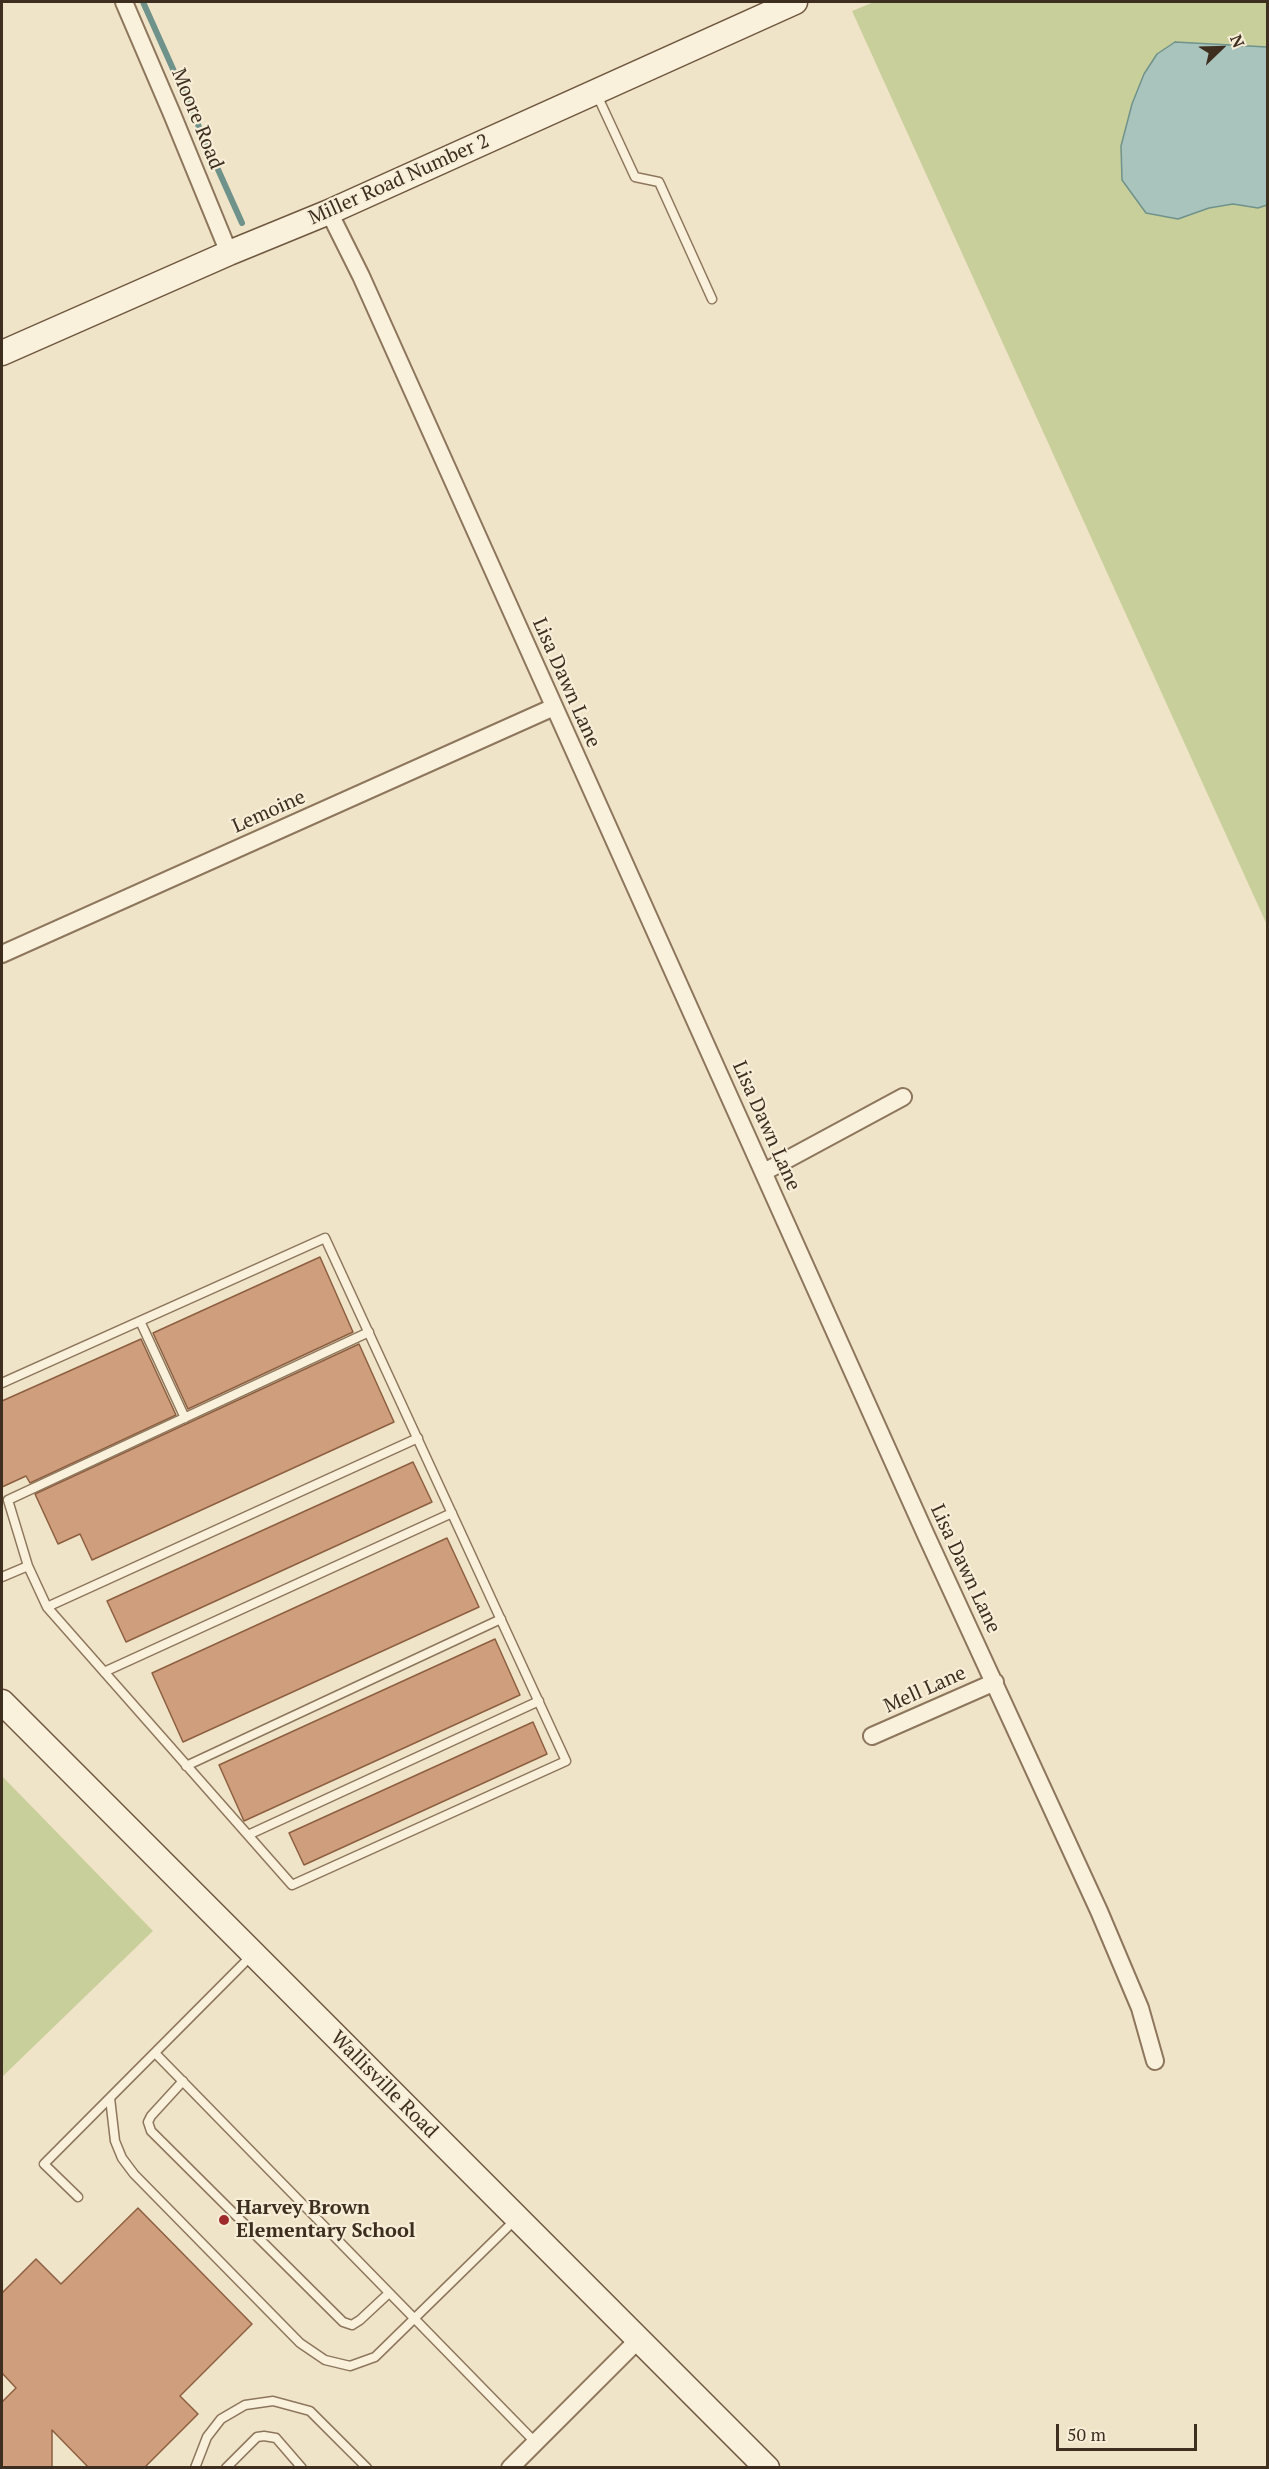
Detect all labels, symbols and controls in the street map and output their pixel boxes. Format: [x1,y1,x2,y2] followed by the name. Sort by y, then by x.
[1191,18,1251,78] north arrow
[1225,31,1250,51] text: N
[166,65,228,173] street label: Moore Road
[305,129,493,231] street label: Miller Road Number 2
[527,615,605,751] street label: Lisa Dawn Lane
[229,785,309,839] street label: Lemoine
[727,1058,805,1194] street label: Lisa Dawn Lane
[925,1501,1005,1637] street label: Lisa Dawn Lane
[880,1661,970,1719] street label: Mell Lane
[325,2026,443,2144] street label: Wallisville Road
[236,2196,415,2243] place label: Harvey Brown Elementary School
[217,2213,231,2227] marker: Harvey Brown Elementary School
[1059,2412,1200,2450] scale bar
[1067,2422,1106,2446] text: 50 m

